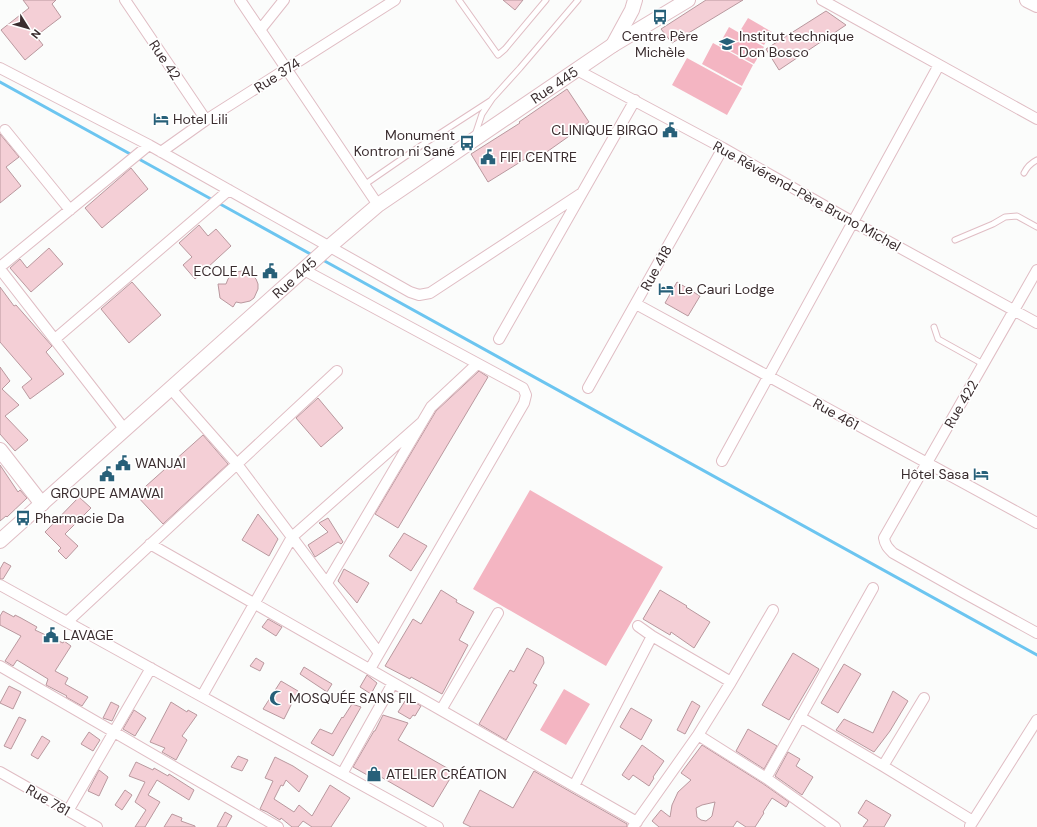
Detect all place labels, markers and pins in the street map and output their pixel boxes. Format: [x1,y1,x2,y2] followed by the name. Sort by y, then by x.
[651,8,669,26] bus stop icon: Centre Père Michèle
[622,27,698,61] place label: Centre Père Michèle
[739,27,854,61] place label: Institut technique Don Bosco
[718,35,736,53] school or university icon: Institut technique Don Bosco
[152,110,170,128] hotel icon: Hotel Lili
[173,110,228,128] place label: Hotel Lili
[551,121,658,139] place label: CLINIQUE BIRGO
[661,121,679,139] public building icon: CLINIQUE BIRGO
[354,126,455,160] place label: Monument Kontron ni Sané
[458,134,476,152] bus stop icon: Monument Kontron ni Sané
[479,148,497,166] public building icon: FIFI CENTRE
[500,148,577,166] place label: FIFI CENTRE
[194,262,258,280] place label: ECOLE AL
[261,262,279,280] public building icon: ECOLE AL
[657,280,675,298] hotel icon: Le Cauri Lodge
[678,280,774,298] place label: Le Cauri Lodge
[114,454,132,472] public building icon: WANJAI
[135,454,186,472] place label: WANJAI
[98,465,116,483] public building icon: GROUPE AMAWAI
[901,465,969,483] place label: Hôtel Sasa
[972,465,990,483] hotel icon: Hôtel Sasa
[50,484,164,502] place label: GROUPE AMAWAI
[14,509,32,527] bus stop icon: Pharmacie Da
[35,509,124,527] place label: Pharmacie Da
[42,626,60,644] public building icon: LAVAGE
[63,626,114,644] place label: LAVAGE
[268,689,286,707] mosque icon: MOSQUÉE SANS FIL
[289,689,416,707] place label: MOSQUÉE SANS FIL
[365,765,383,783] shop icon: ATELIER CRÉATION
[386,765,507,783] place label: ATELIER CRÉATION

